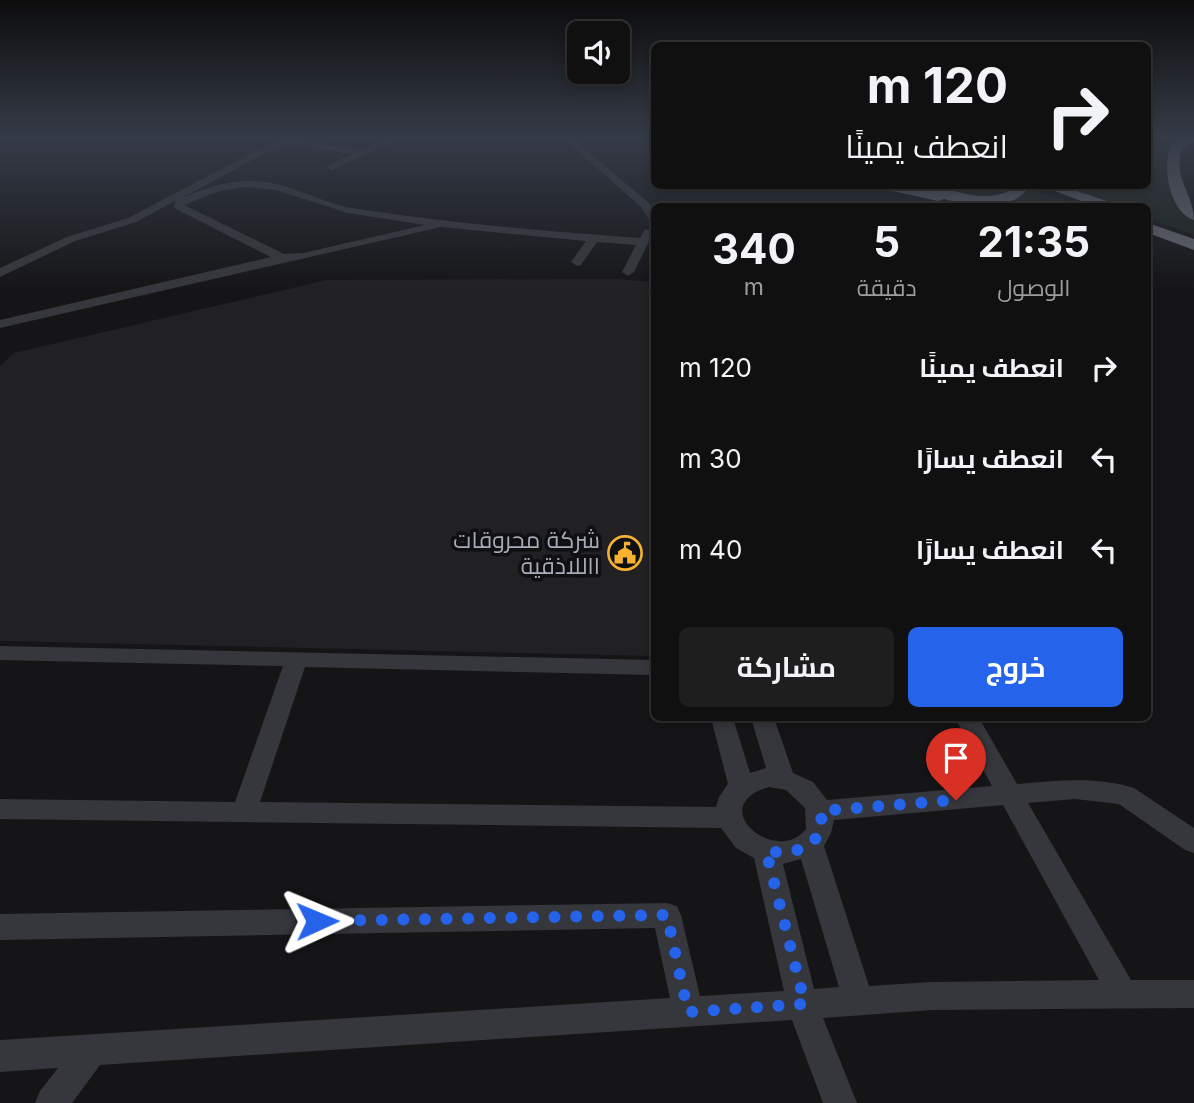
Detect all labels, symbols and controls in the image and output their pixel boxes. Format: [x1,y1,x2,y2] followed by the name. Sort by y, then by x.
[567,21,630,84] map controls
[567,21,630,84] button: sound
[867,56,1008,115] text: 120 m
[1032,70,1123,161] icon: right
[845,127,1008,166] text: انعطف يمينًا
[873,216,900,267] text: 5
[978,216,1090,267] text: 21:35
[712,223,796,274] text: 340
[744,273,764,301] text: m
[857,274,917,302] text: دقيقة
[997,274,1070,302] text: الوصول
[1085,349,1123,387] icon: right
[679,352,752,383] text: 120 m
[919,352,1064,383] text: انعطف يمينًا
[1085,440,1123,478] icon: left
[679,443,742,474] text: 30 m
[916,443,1064,474] text: انعطف يسارًا
[453,526,600,580] place label: شركة محروقات االلاذقية
[1085,531,1123,569] icon: left
[606,534,644,572] public building icon: شركة محروقات االلاذقية
[679,534,742,565] text: 40 m
[916,534,1064,565] text: انعطف يسارًا
[679,627,894,707] button: مشاركة
[908,627,1123,707] button: خروج
[926,728,986,800] pin
[937,739,975,777] icon: arrive
[280,884,354,958] position arrow

